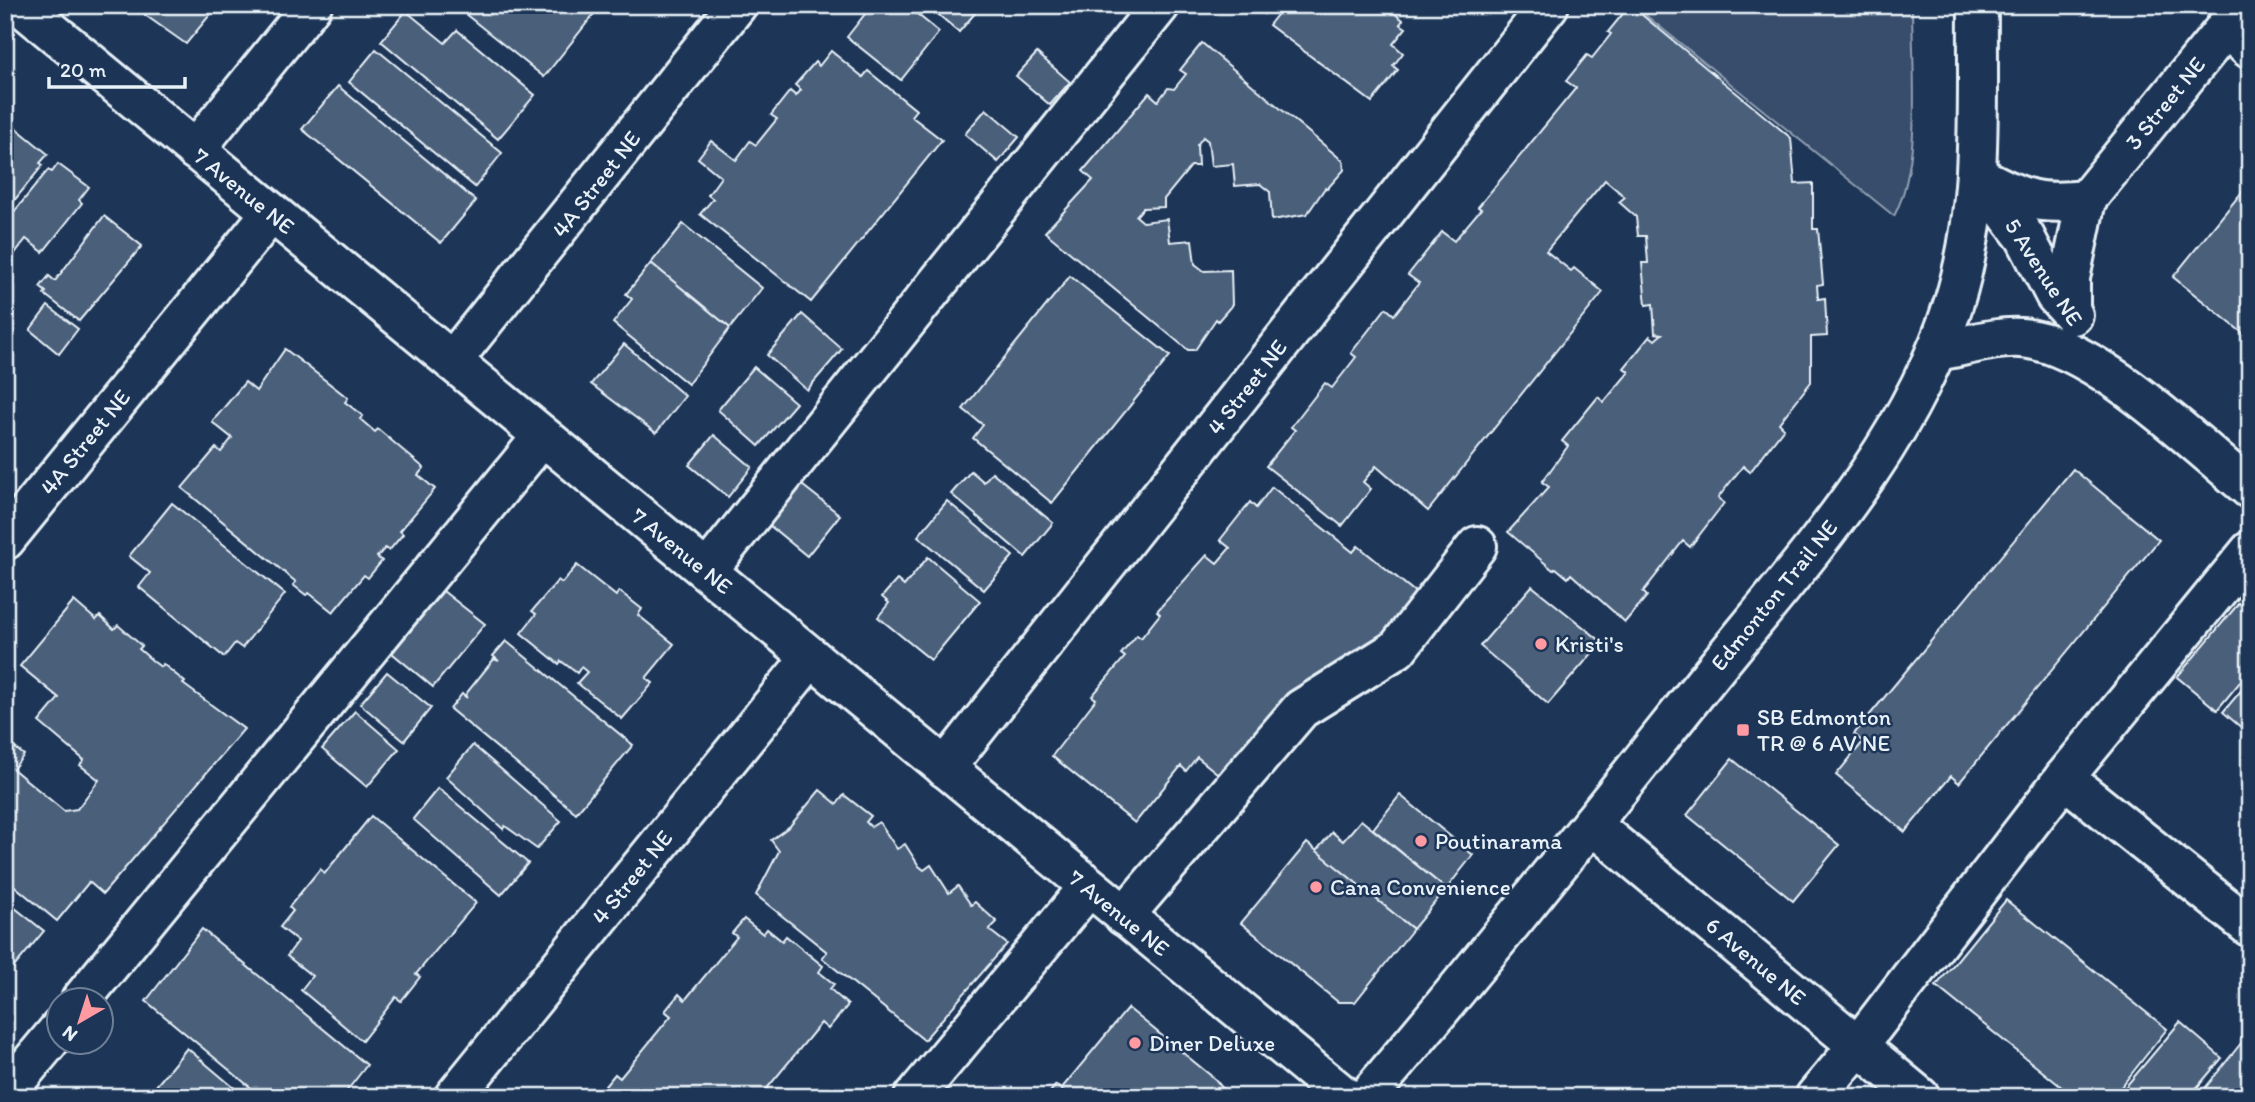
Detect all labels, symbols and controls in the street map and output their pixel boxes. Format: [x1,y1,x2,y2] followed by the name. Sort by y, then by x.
[49,46,186,90] scale bar
[2119,51,2211,155] street label: 3 Street NE
[60,57,107,82] text: 20 m
[546,125,646,243] street label: 4A Street NE
[188,142,300,240] street label: 7 Avenue NE
[1999,213,2089,331] street label: 5 Avenue NE
[1201,334,1293,440] street label: 4 Street NE
[34,383,136,501] street label: 4A Street NE
[626,502,738,600] street label: 7 Avenue NE
[1705,514,1843,676] street label: Edmonton Trail NE
[1555,630,1624,658] place label: Kristi's
[1533,636,1549,652] marker: Kristi's
[1757,703,1891,757] place label: SB Edmonton TR @ 6 AV NE
[1735,722,1751,738] marker: SB Edmonton TR @ 6 AV NE
[586,824,678,930] street label: 4 Street NE
[1435,827,1562,855] place label: Poutinarama
[1413,833,1429,849] marker: Poutinarama
[1063,864,1175,962] street label: 7 Avenue NE
[1330,873,1511,901] place label: Cana Convenience
[1308,879,1324,895] marker: Cana Convenience
[1700,911,1812,1011] street label: 6 Avenue NE
[46,986,116,1056] north arrow
[57,1021,82,1047] text: N
[1149,1029,1275,1057] place label: Diner Deluxe
[1127,1035,1143,1051] marker: Diner Deluxe

